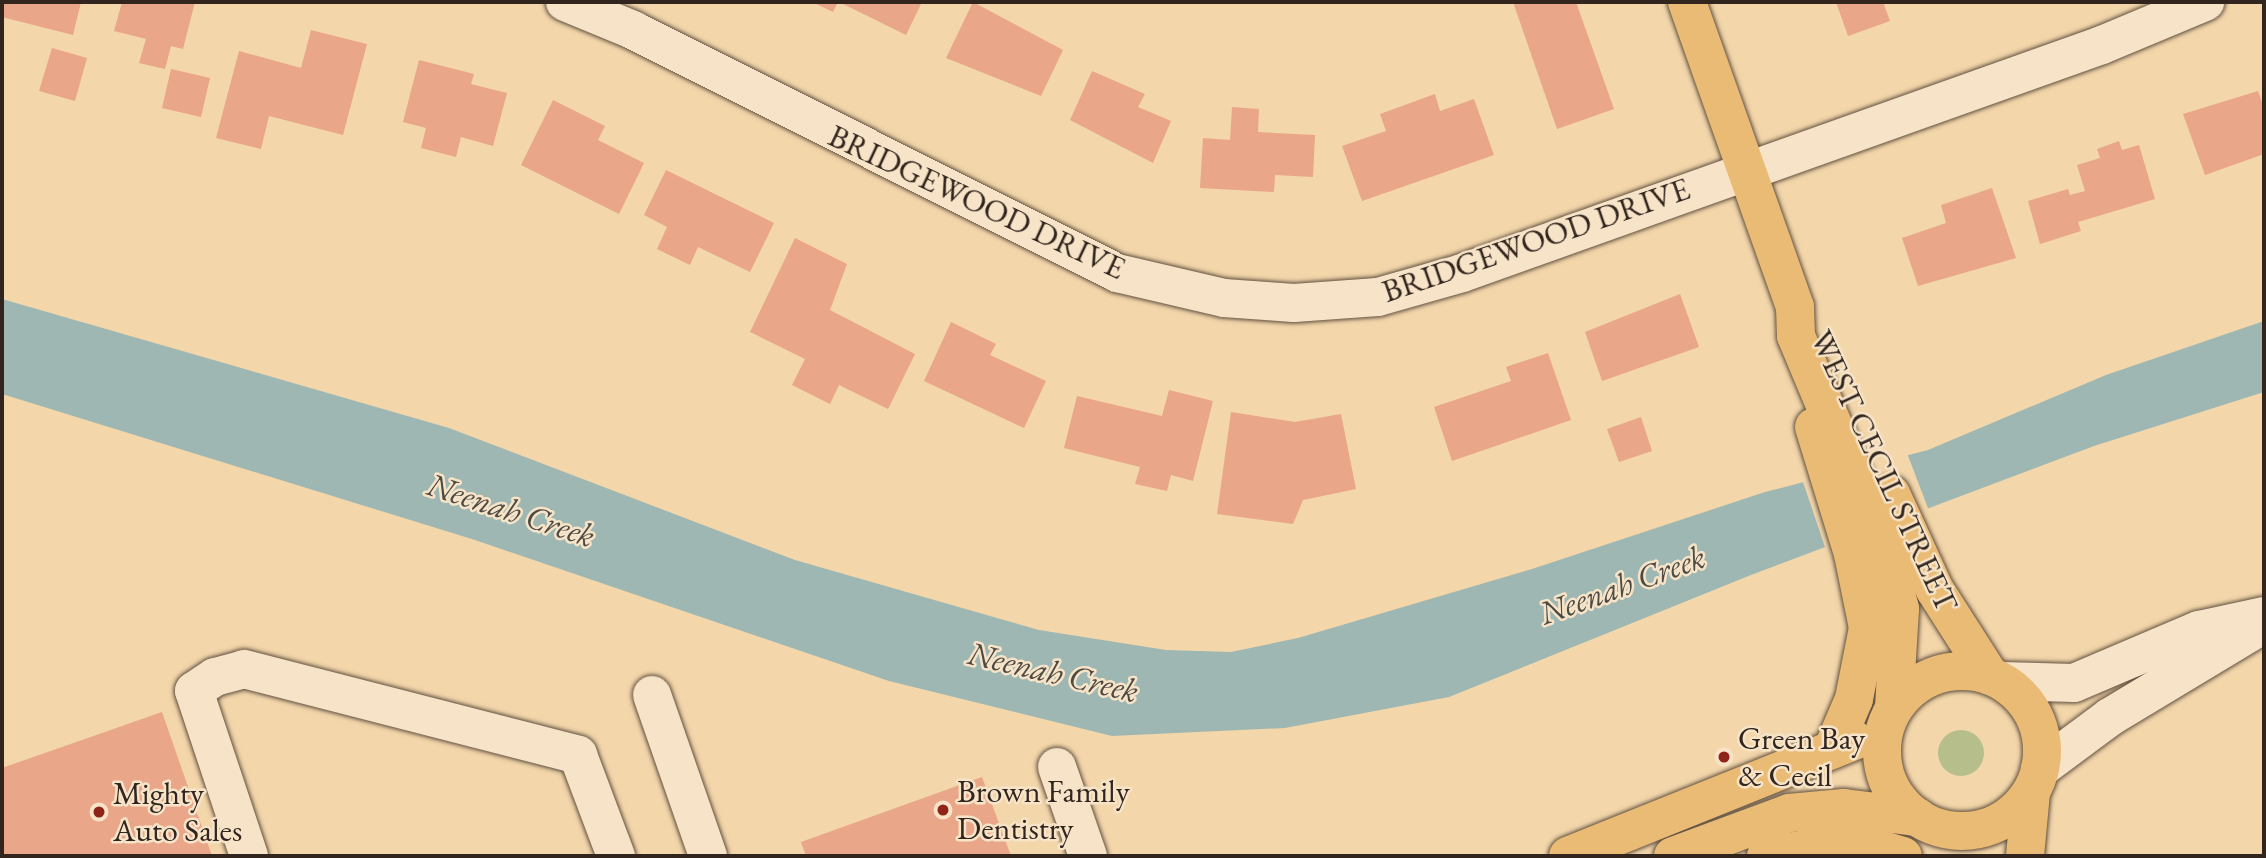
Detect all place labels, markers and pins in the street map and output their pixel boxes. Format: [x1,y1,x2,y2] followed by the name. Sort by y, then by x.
[1738,720,1865,795] place label: Green Bay & Cecil
[1716,749,1732,765] marker: Green Bay & Cecil
[957,773,1130,848] place label: Brown Family Dentistry
[113,775,242,850] place label: Mighty Auto Sales
[935,802,951,818] marker: Brown Family Dentistry
[91,804,107,820] marker: Mighty Auto Sales

